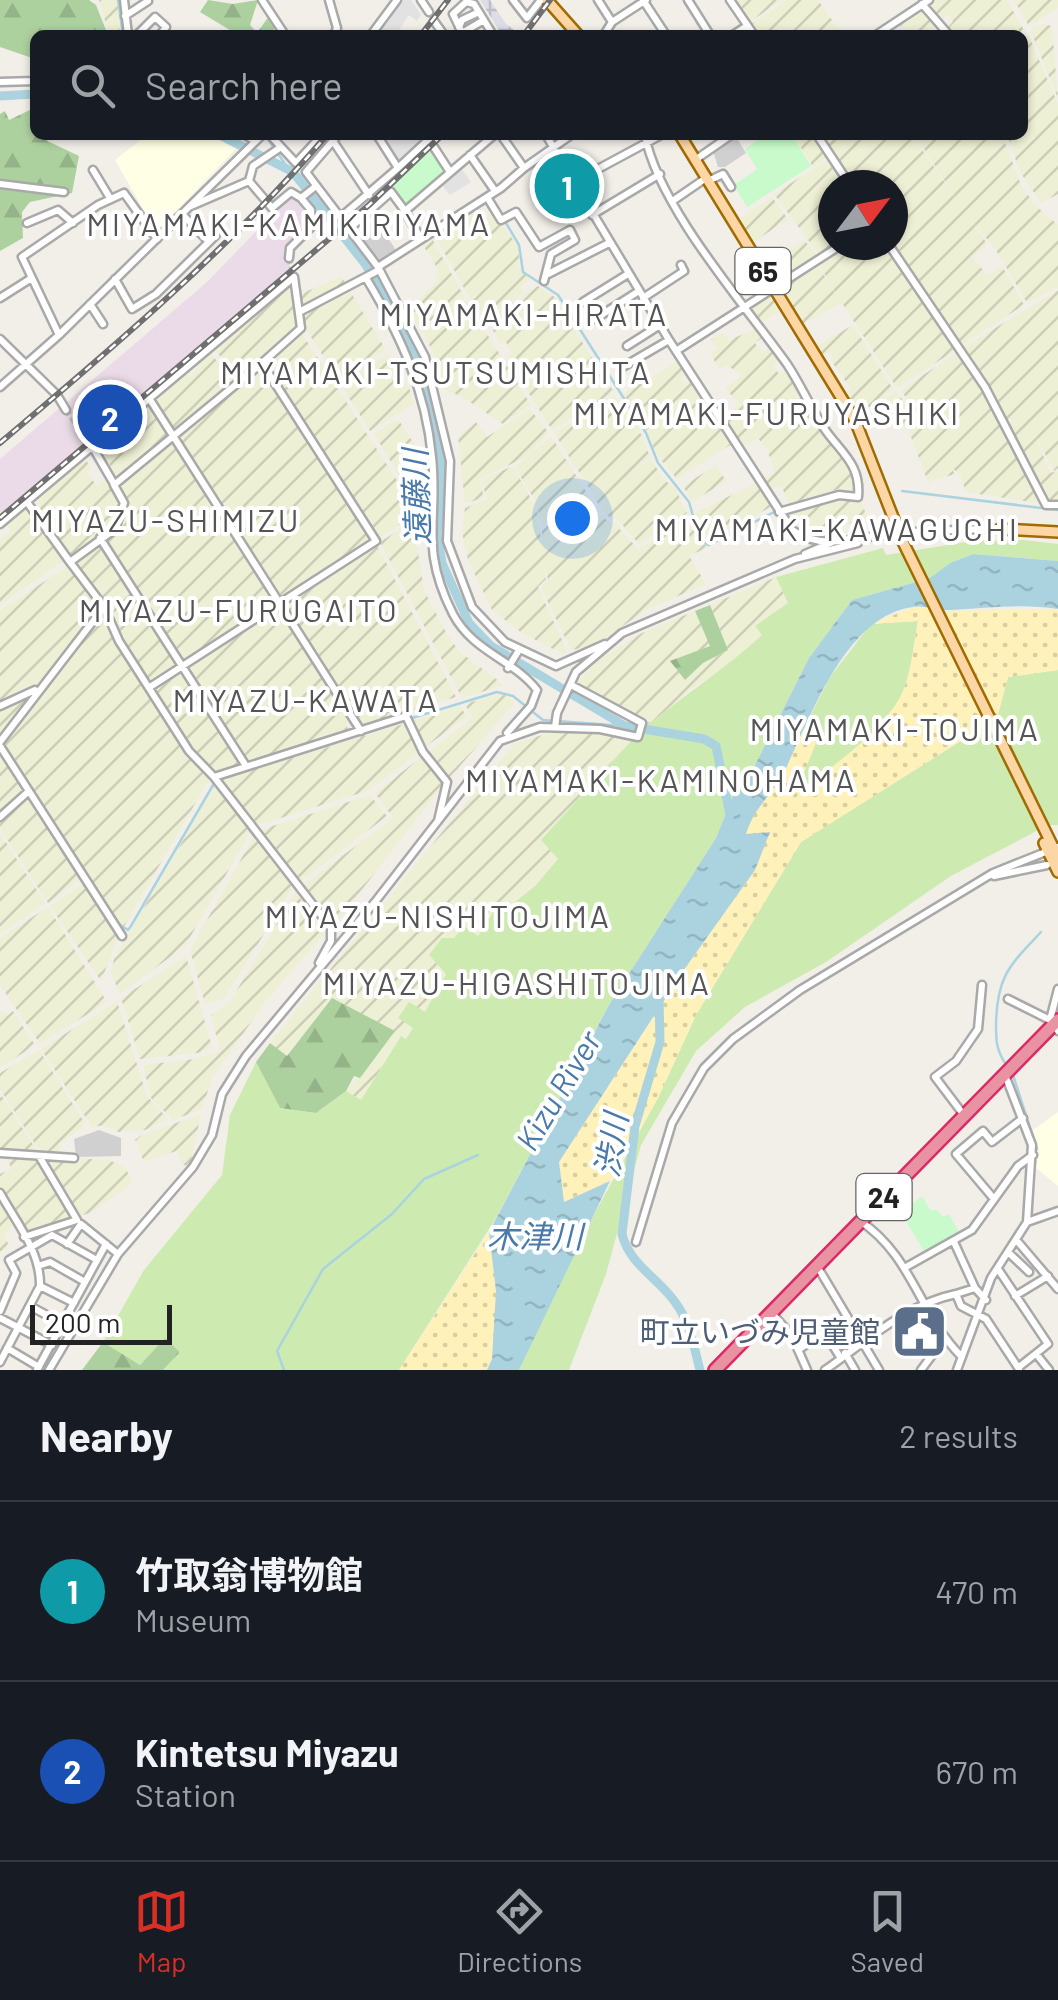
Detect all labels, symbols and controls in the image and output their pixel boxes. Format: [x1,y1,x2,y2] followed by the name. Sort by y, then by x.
[30,30,1028,140] search box
[65,58,120,113] icon: search
[145,62,343,108] text: Search here
[534,148,600,224] pin: 1
[818,170,908,260] north arrow
[86,204,492,242] district label: MIYAMAKI-KAMIKIRIYAMA
[736,248,790,294] road number: 65
[379,294,669,332] district label: MIYAMAKI-HIRATA
[220,352,652,390] district label: MIYAMAKI-TSUTSUMISHITA
[78,380,142,454] pin: 2
[573,393,961,431] district label: MIYAMAKI-FURUYASHIKI
[394,445,436,546] water label: 遠藤川
[547,493,598,544] your location
[31,500,301,538] district label: MIYAZU-SHIMIZU
[655,509,1019,547] district label: MIYAMAKI-KAWAGUCHI
[79,590,399,628] district label: MIYAZU-FURUGAITO
[173,680,439,718] district label: MIYAZU-KAWATA
[750,709,1040,747] district label: MIYAMAKI-TOJIMA
[465,760,857,798] district label: MIYAMAKI-KAMINOHAMA
[265,896,611,934] district label: MIYAZU-NISHITOJIMA
[322,963,712,1001] district label: MIYAZU-HIGASHITOJIMA
[507,1022,608,1157] water label: Kizu River
[586,1107,634,1180] water label: 渋川
[856,1174,912,1220] road number: 24
[487,1216,586,1254] water label: 木津川
[30,1300,172,1344] scale bar
[889,1301,949,1361] public building icon: 町立いづみ児童館
[45,1305,120,1339] text: 200 m
[640,1313,880,1349] place label: 町立いづみ児童館
[40,1410,173,1460] text: Nearby
[899,1416,1018,1454] text: 2 results
[135,1551,363,1597] text: 竹取翁博物館
[67,1572,78,1610] text: 1
[935,1572,1018,1610] text: 470 m
[135,1600,251,1638] text: Museum
[135,1729,399,1775] text: Kintetsu Miyazu
[64,1752,81,1790] text: 2
[935,1752,1018,1790] text: 670 m
[135,1775,236,1813] text: Station
[134,1884,189,1978] tab: Map
[457,1884,582,1978] tab: Directions
[850,1884,924,1978] tab: Saved

